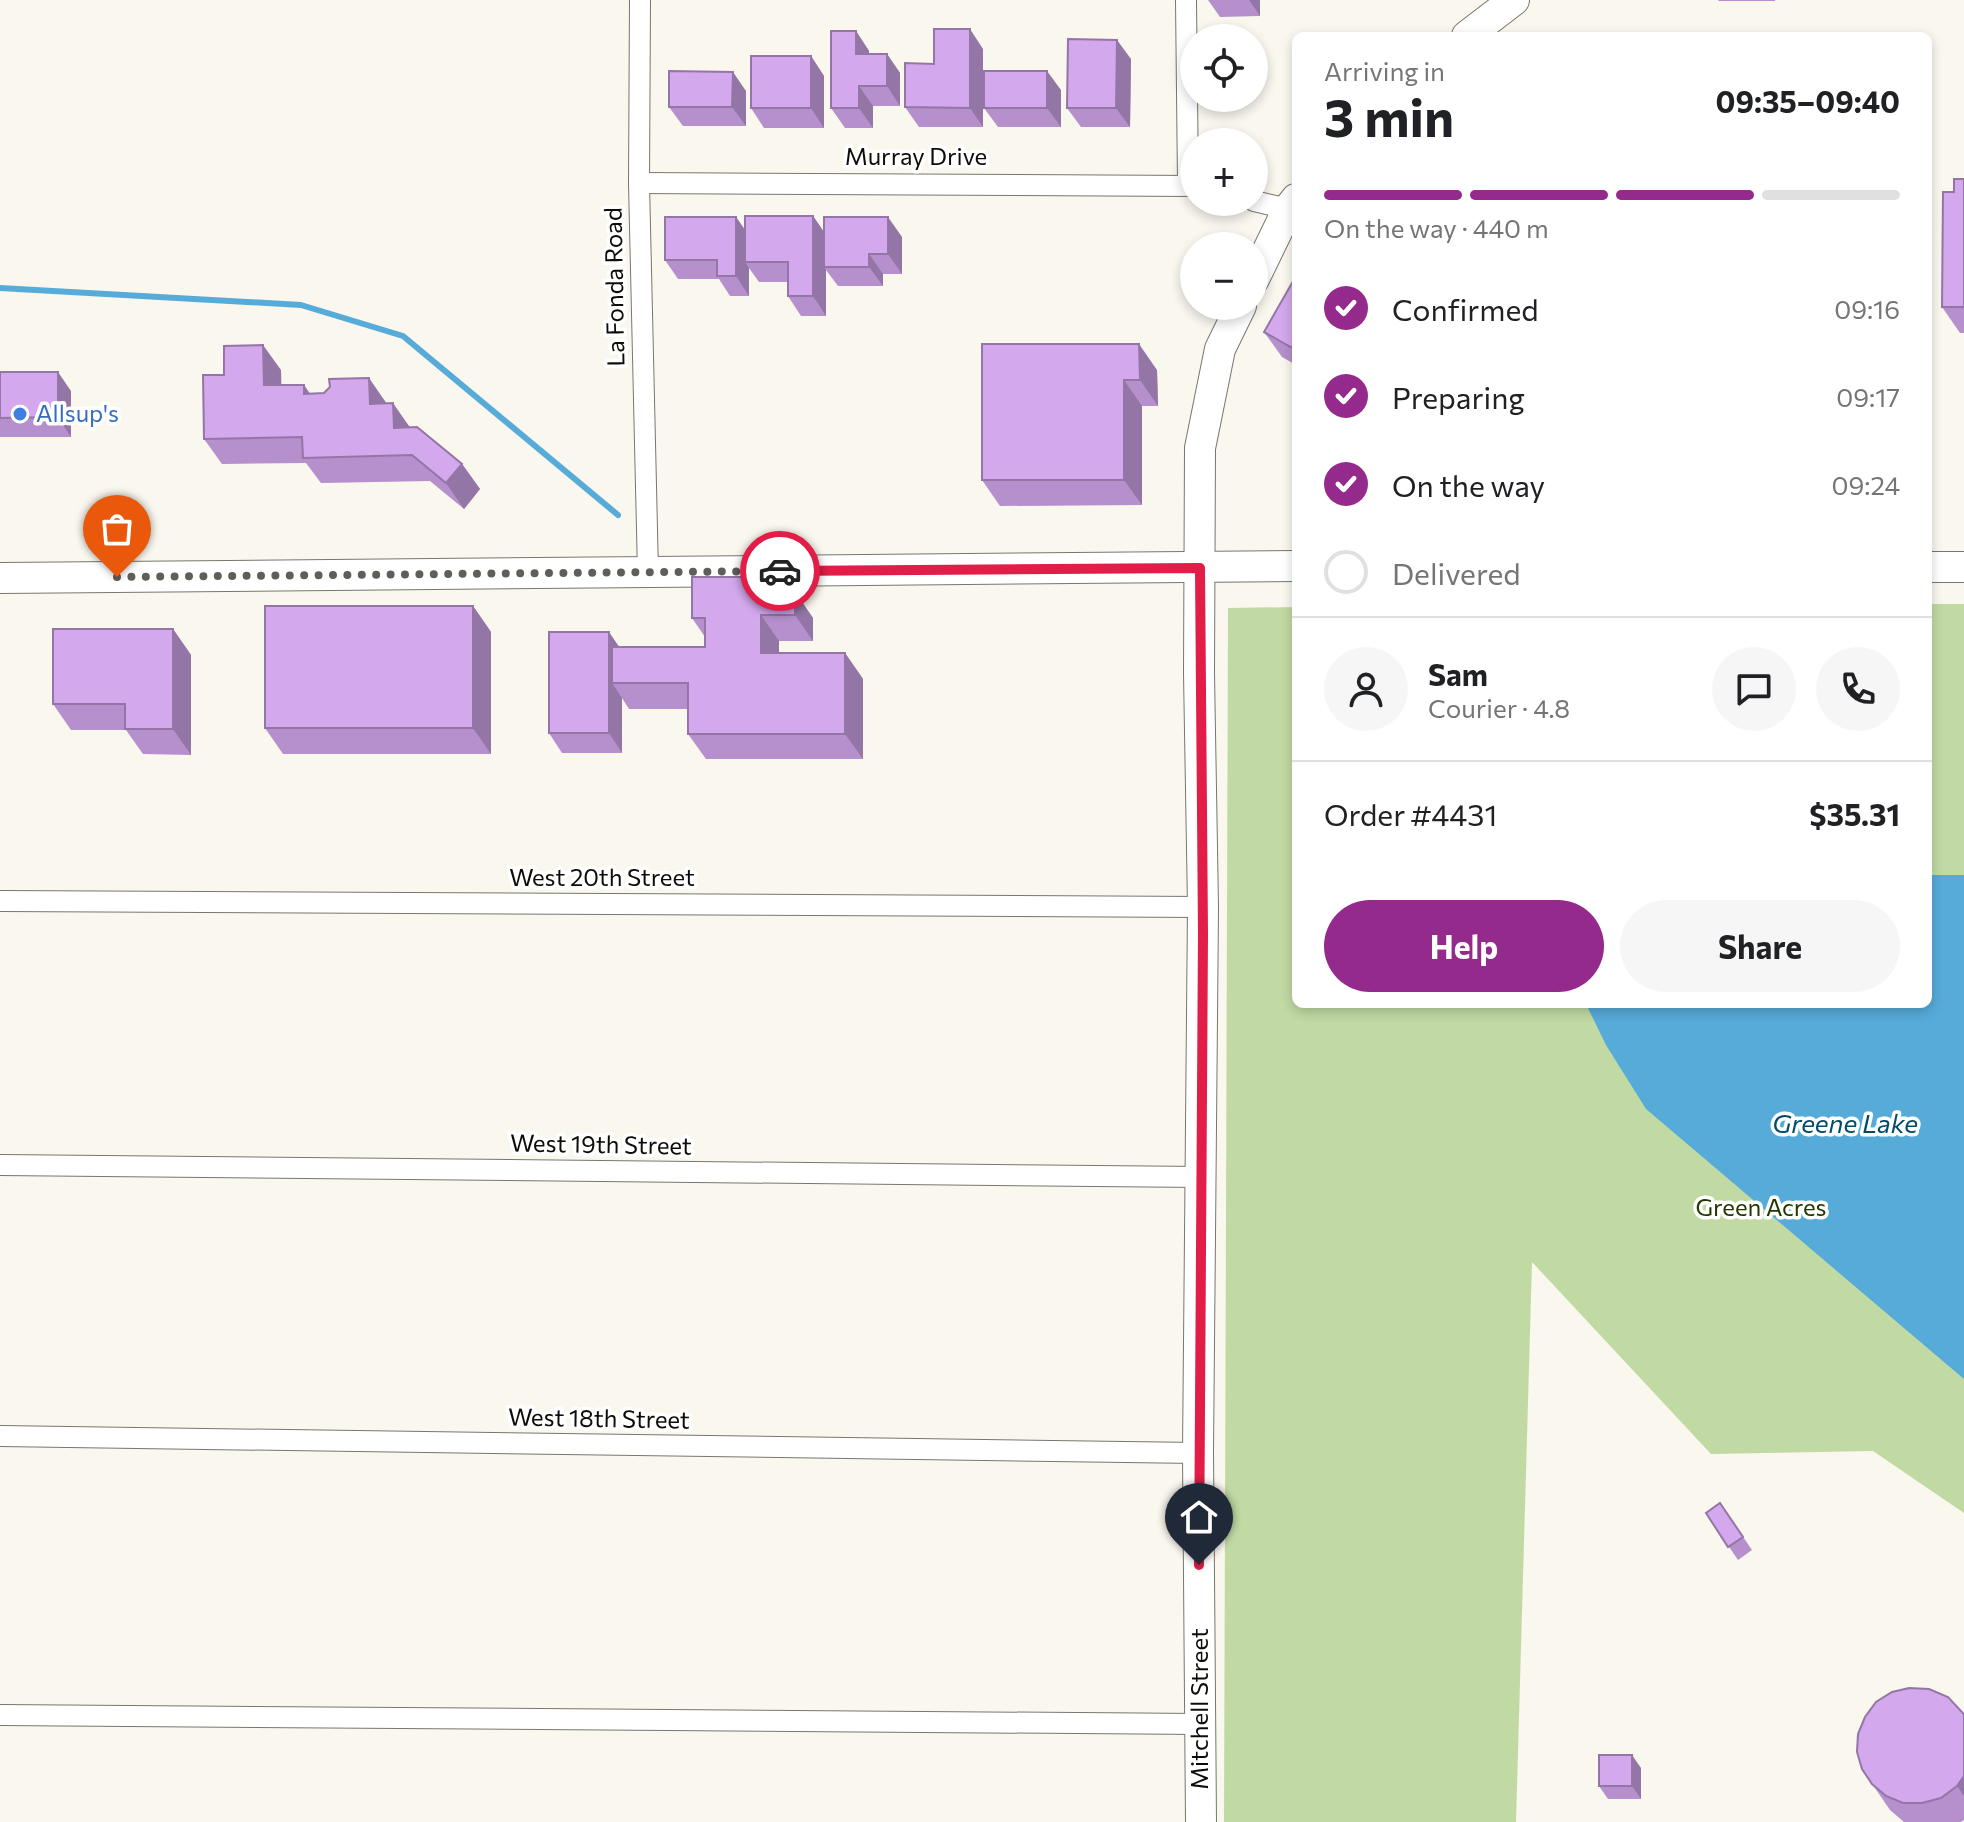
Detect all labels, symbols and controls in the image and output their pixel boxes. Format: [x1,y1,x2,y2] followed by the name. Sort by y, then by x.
[1180,24,1268,320] map controls
[1180,24,1268,112] button: locate
[1324,55,1445,86] text: Arriving in
[1716,82,1900,119] text: 09:35–09:40
[1324,84,1454,148] text: 3 min
[1180,128,1268,216] button: +
[845,141,987,170] street label: Murray Drive
[598,207,629,367] street label: La Fonda Road
[1324,212,1549,243] text: On the way · 440 m
[1180,232,1268,320] button: −
[1324,286,1368,330] icon: check
[1392,290,1539,327] text: Confirmed
[1834,293,1900,324] text: 09:16
[1324,374,1368,418] icon: check
[1392,378,1525,415] text: Preparing
[1836,381,1900,412] text: 09:17
[36,398,119,427] place label: Allsup's
[11,405,29,423] marker: Allsup's
[1324,462,1368,506] icon: check
[1392,466,1545,503] text: On the way
[1832,469,1900,500] text: 09:24
[83,495,151,577] pin
[95,507,139,551] icon: bag
[740,531,820,611] courier
[758,549,802,593] icon: car
[1392,554,1521,591] text: Delivered
[1324,647,1408,731] button: person
[1712,647,1796,731] button: chat
[1816,647,1900,731] button: phone
[1428,655,1488,692] text: Sam
[1428,692,1570,723] text: Courier · 4.8
[1324,795,1497,832] text: Order #4431
[1809,795,1900,832] text: $35.31
[509,862,695,891] street label: West 20th Street
[1324,900,1604,992] button: Help
[1620,900,1900,992] button: Share
[1772,1107,1918,1138] water label: Greene Lake
[510,1127,692,1160] street label: West 19th Street
[1695,1192,1827,1221] park label: Green Acres
[508,1401,690,1434] street label: West 18th Street
[1165,1483,1233,1565] pin
[1177,1495,1221,1539] icon: home
[1184,1628,1213,1790] street label: Mitchell Street

